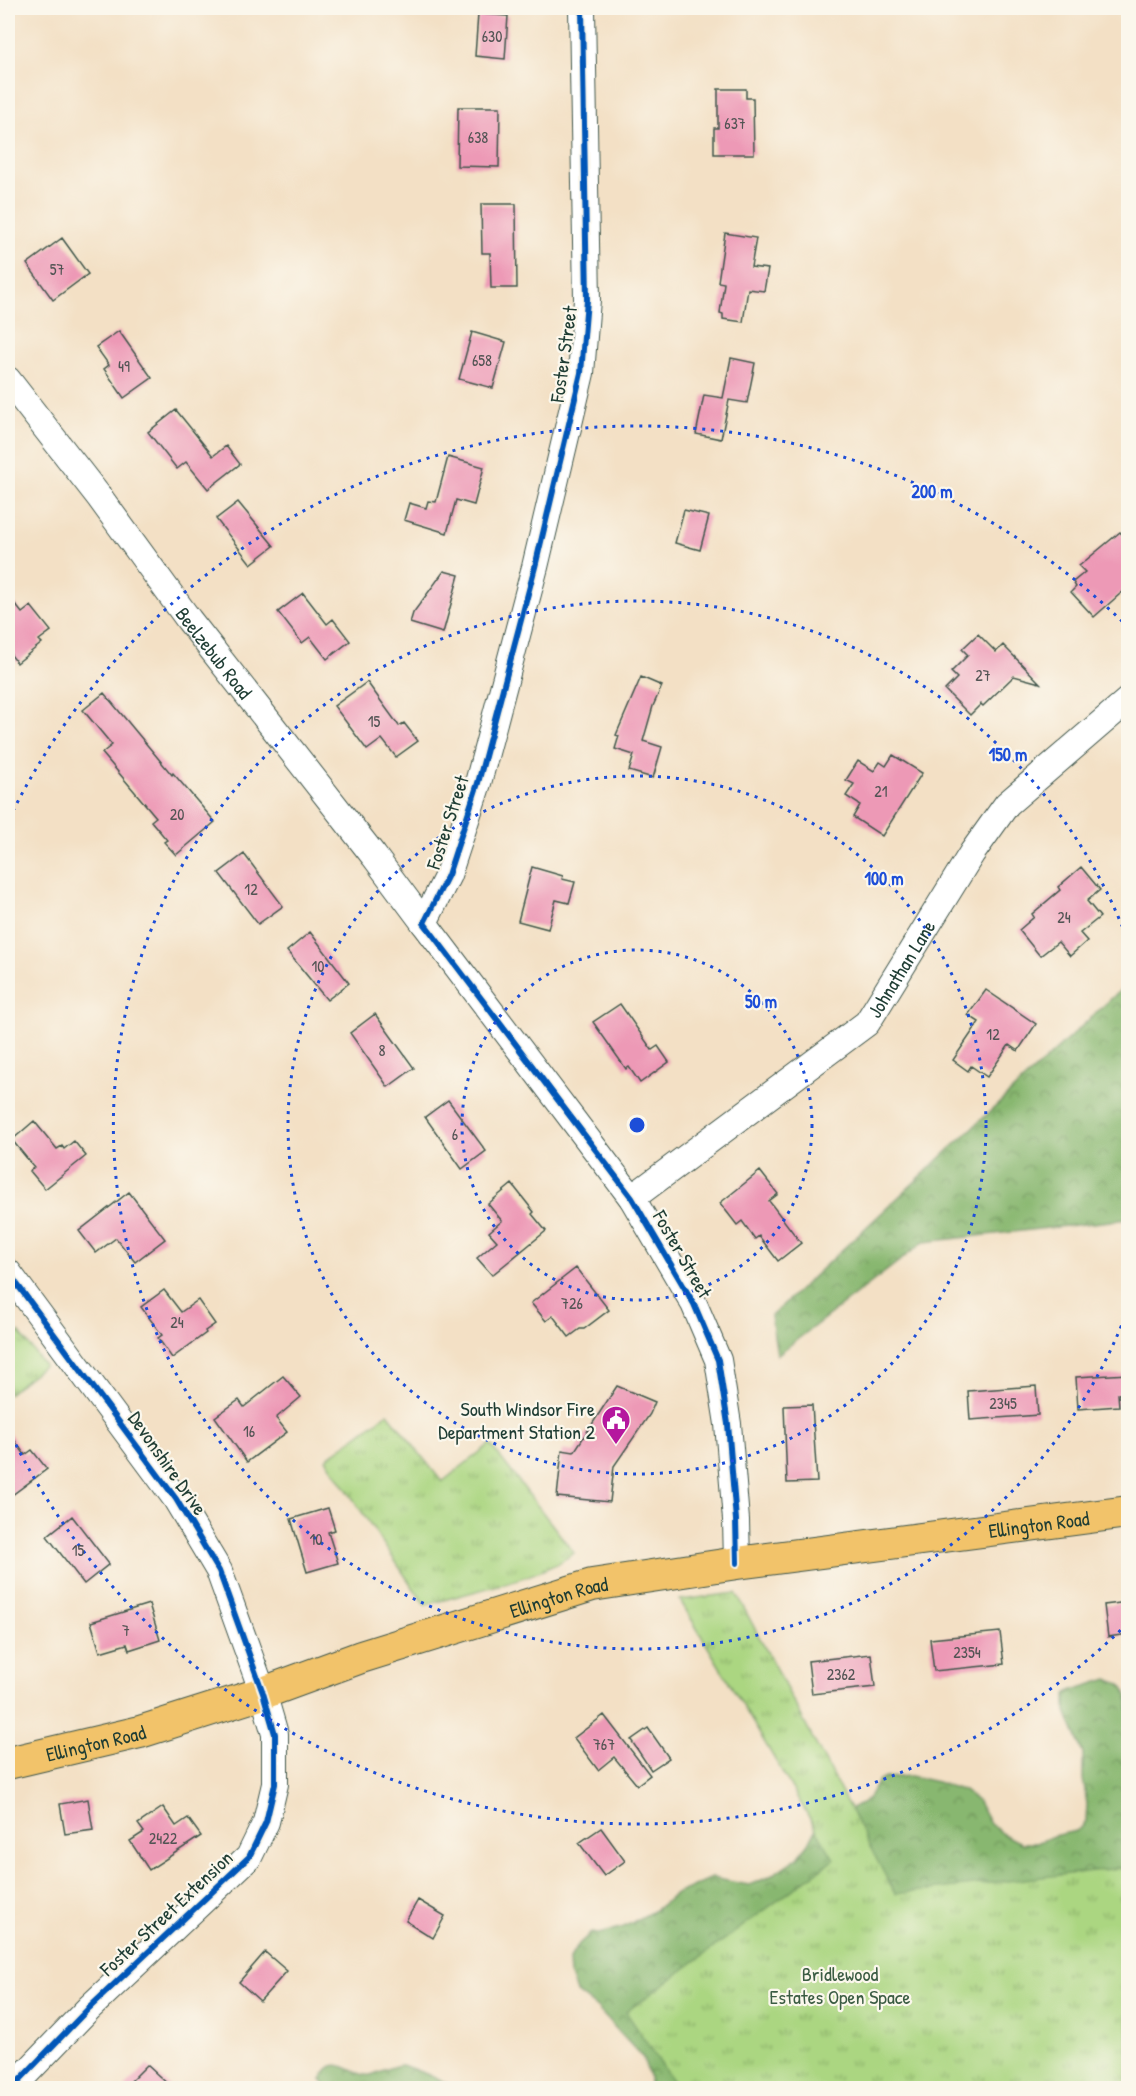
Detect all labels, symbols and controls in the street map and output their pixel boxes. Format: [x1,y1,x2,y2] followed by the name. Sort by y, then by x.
[482,25,502,47] house number: 630
[724,112,746,134] house number: 637
[468,126,488,148] house number: 638
[50,258,64,280] house number: 57
[543,303,583,405] street label: Foster Street
[472,349,492,371] house number: 658
[118,355,130,377] house number: 49
[912,479,952,504] text: 200 m
[170,601,259,704] street label: Beelzebub Road
[975,664,991,686] house number: 27
[368,710,381,732] house number: 15
[989,742,1027,767] text: 150 m
[419,771,475,873] street label: Foster Street
[874,780,888,802] house number: 21
[170,803,184,825] house number: 20
[864,866,904,891] text: 100 m
[244,878,258,900] house number: 12
[1057,906,1071,928] house number: 24
[860,915,941,1022] street label: Johnathan Lane
[312,955,324,977] house number: 10
[745,989,777,1014] text: 50 m
[986,1023,1000,1045] house number: 12
[379,1039,386,1061] house number: 8
[627,1115,647,1135] centre of rings
[452,1123,458,1145] house number: 6
[647,1204,719,1304] street label: Foster Street
[561,1292,583,1314] house number: 726
[170,1311,184,1333] house number: 24
[989,1392,1017,1414] house number: 2345
[438,1395,596,1445] place label: South Windsor Fire Department Station 2
[600,1404,632,1446] public building icon: South Windsor Fire Department Station 2
[122,1406,214,1520] street label: Devonshire Drive
[243,1420,255,1442] house number: 16
[987,1504,1091,1544] street label: Ellington Road
[310,1528,322,1550] house number: 10
[72,1539,85,1561] house number: 15
[506,1569,610,1623] street label: Ellington Road
[122,1619,130,1641] house number: 7
[953,1641,981,1663] house number: 2354
[827,1663,856,1685] house number: 2362
[43,1718,149,1767] street label: Ellington Road
[593,1733,615,1755] house number: 767
[149,1827,178,1849] house number: 2422
[93,1844,238,1982] street label: Foster Street Extension
[770,1960,911,2010] park label: Bridlewood Estates Open Space

